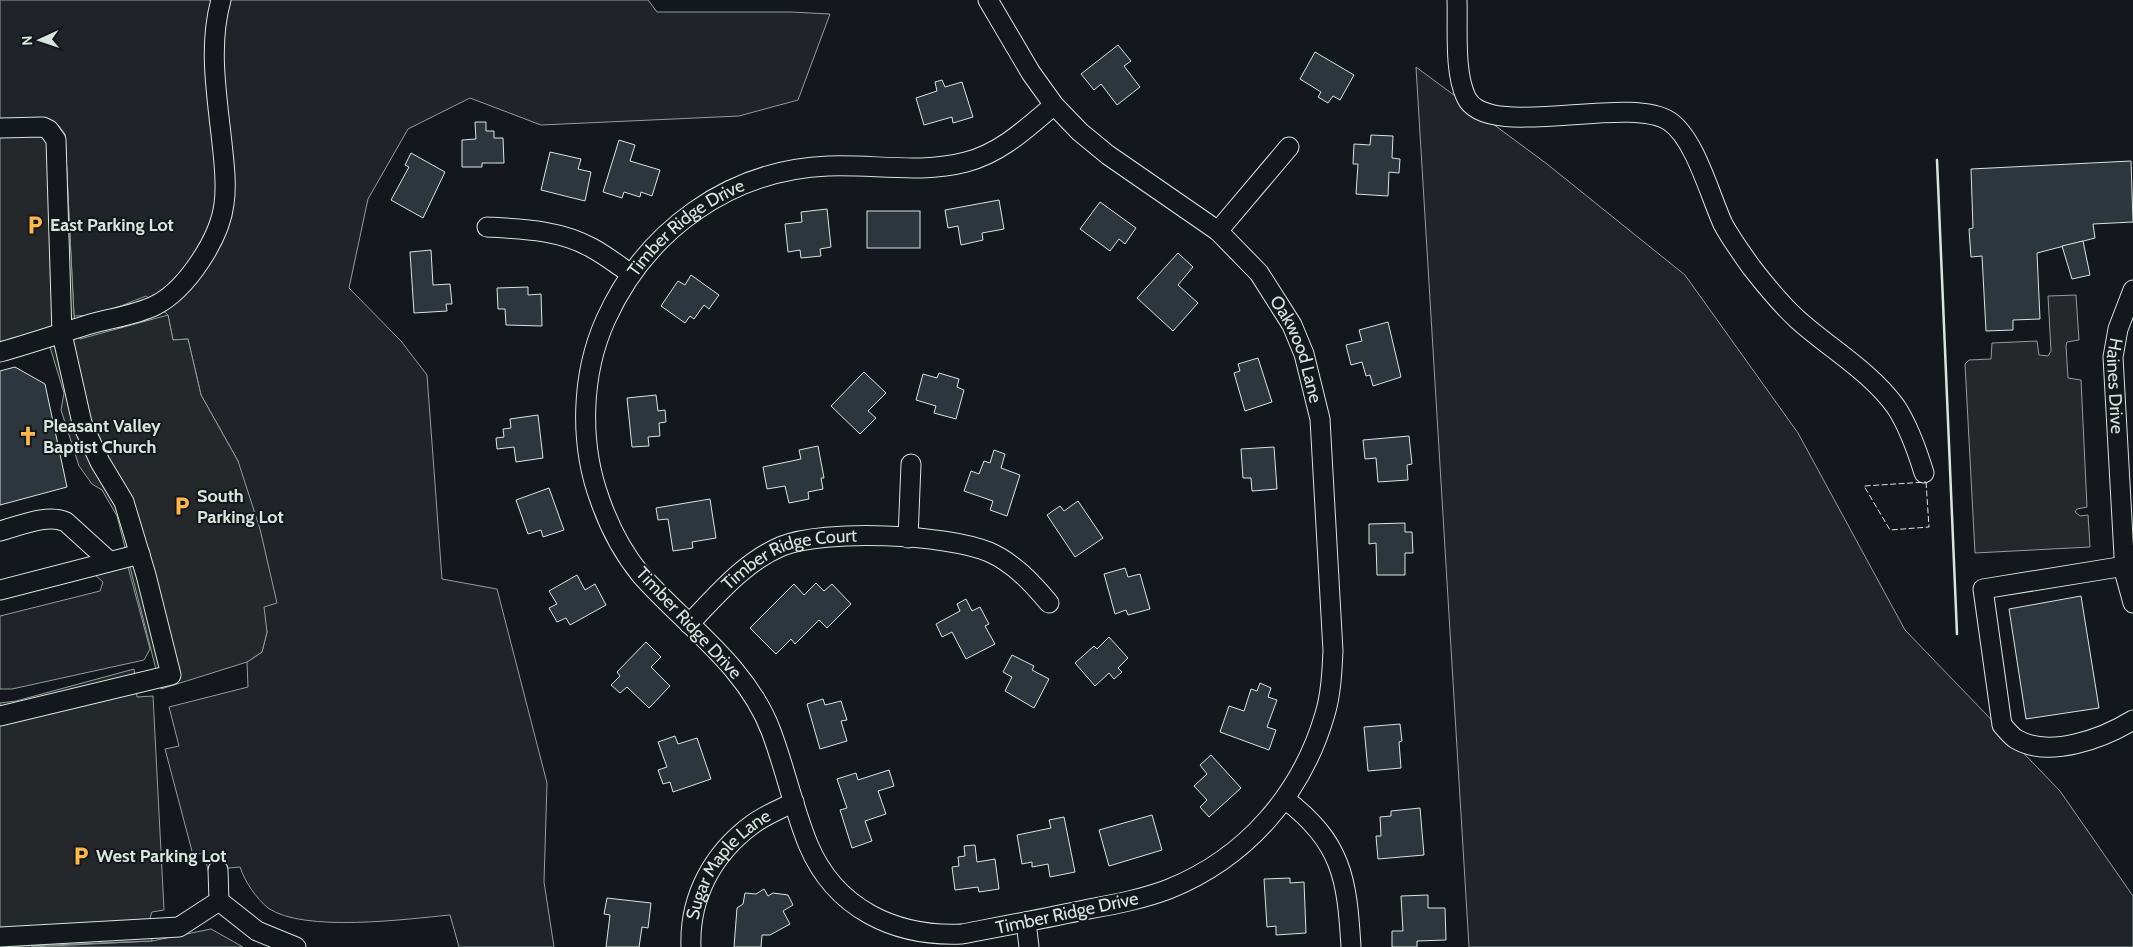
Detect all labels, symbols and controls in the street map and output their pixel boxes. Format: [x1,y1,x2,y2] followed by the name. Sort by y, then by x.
[15,15,65,65] north arrow
[18,35,36,46] text: N
[623,174,748,281] street label: Timber Ridge Drive
[24,214,46,236] parking icon: East Parking Lot
[50,214,174,236] place label: East Parking Lot
[1265,291,1327,405] street label: Oakwood Lane
[2102,336,2128,434] street label: Haines Drive
[43,415,161,458] place label: Pleasant Valley Baptist Church
[17,425,39,447] church icon: Pleasant Valley Baptist Church
[197,485,284,528] place label: South Parking Lot
[171,495,193,517] parking icon: South Parking Lot
[717,525,857,595] street label: Timber Ridge Court
[631,562,747,684] street label: Timber Ridge Drive
[682,805,774,922] street label: Sugar Maple Lane
[70,845,92,867] parking icon: West Parking Lot
[96,845,226,867] place label: West Parking Lot
[994,887,1140,939] street label: Timber Ridge Drive

